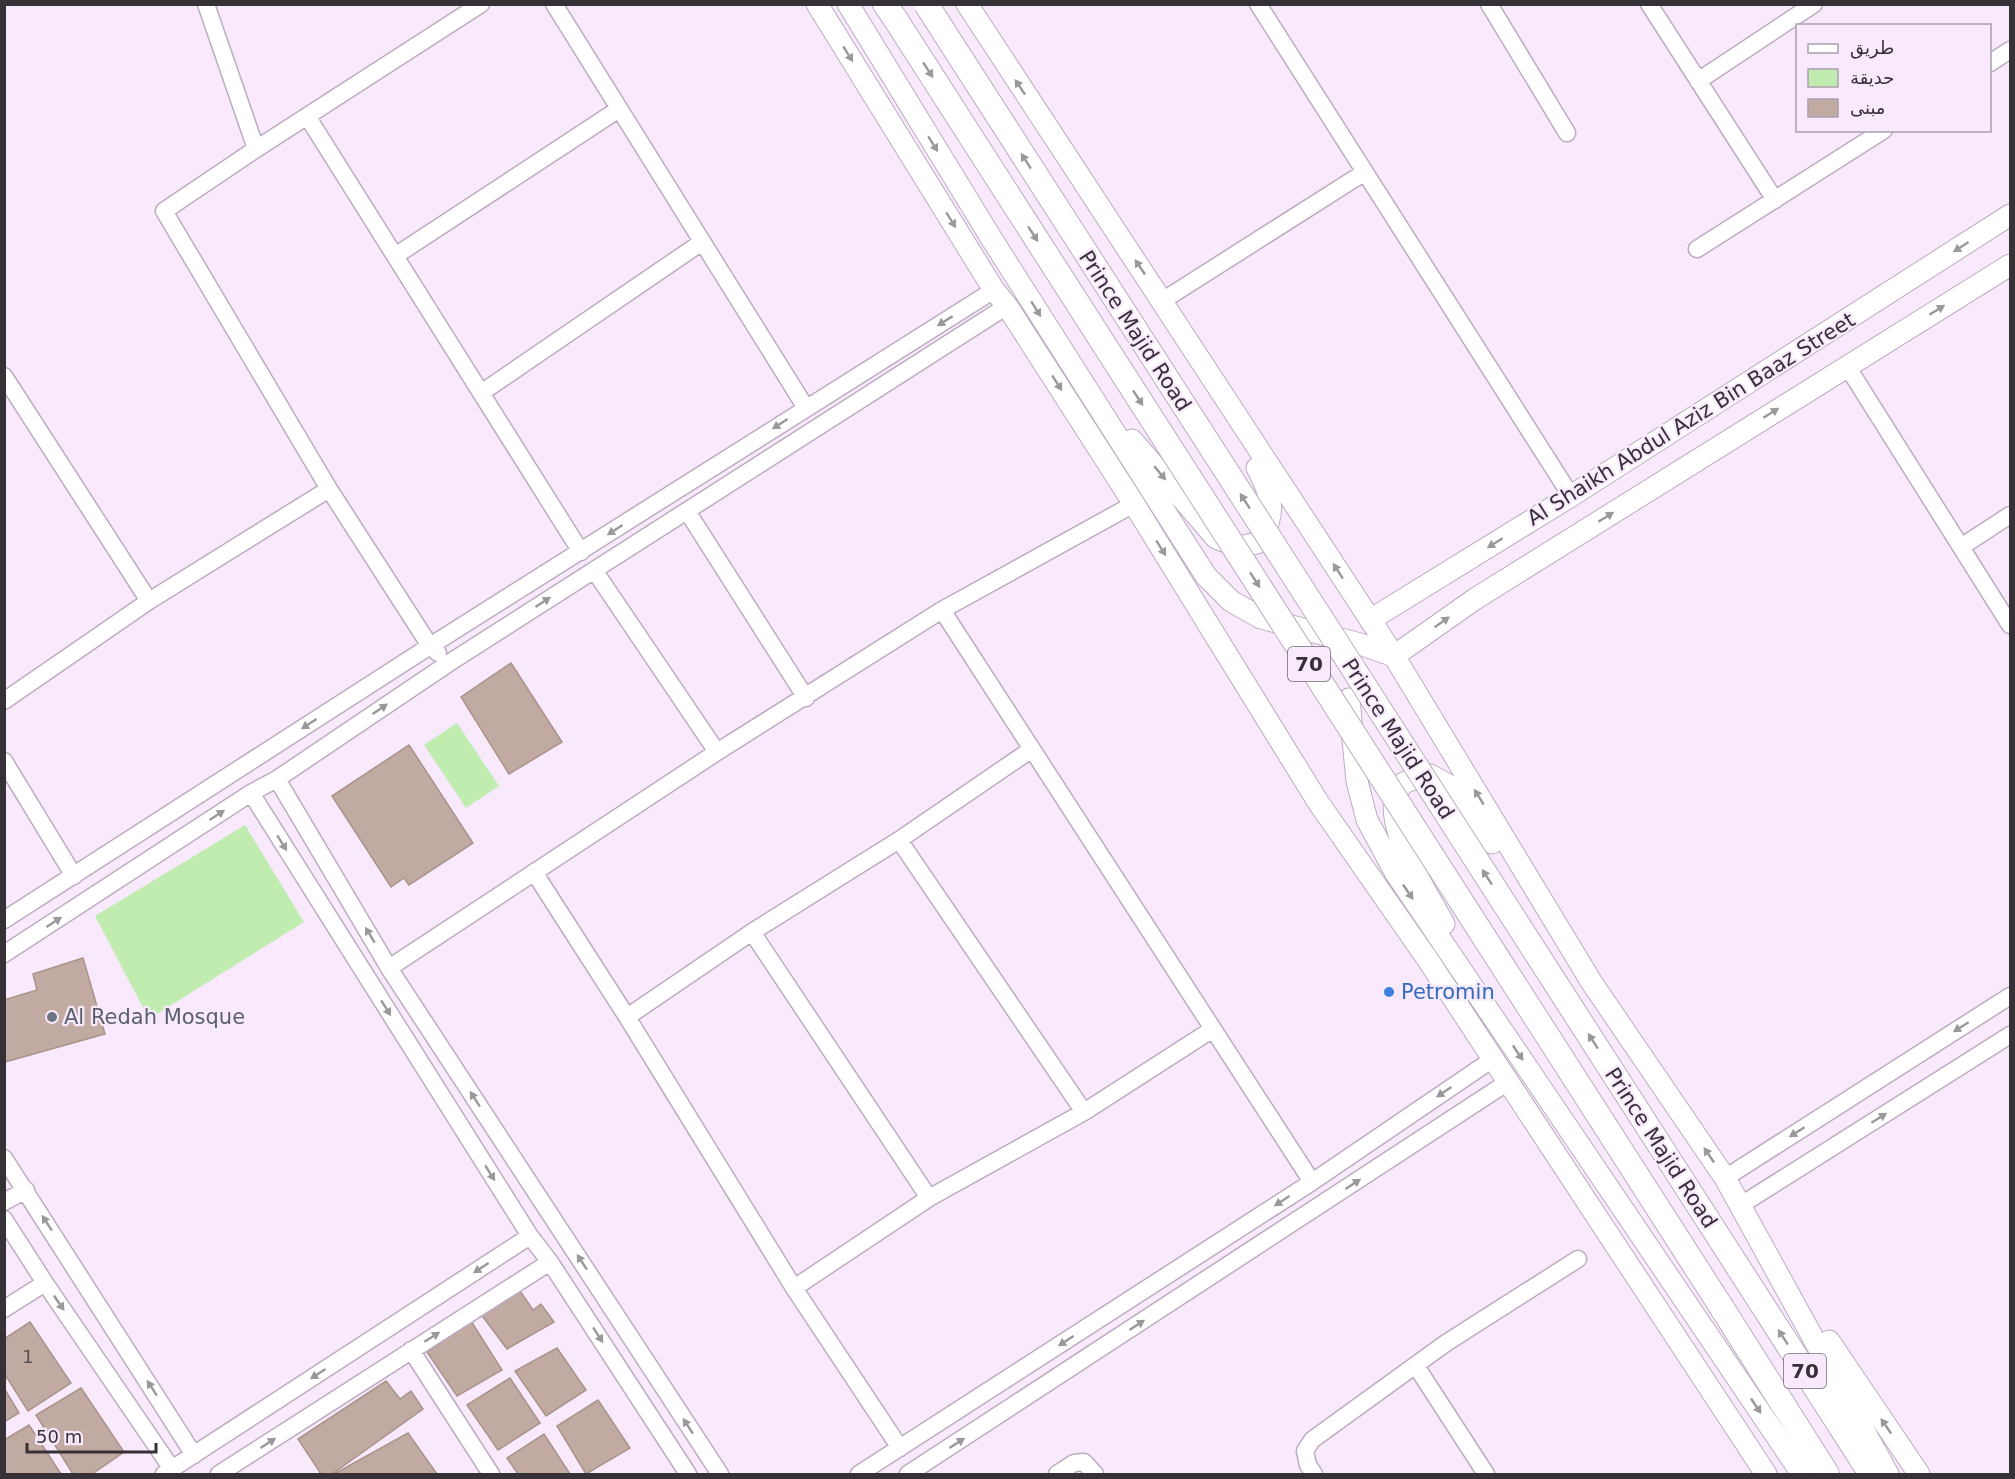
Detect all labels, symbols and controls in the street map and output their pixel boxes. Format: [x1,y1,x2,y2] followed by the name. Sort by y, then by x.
[1796,24,1991,132] legend
[1850,37,1894,59] text: طريق
[842,46,853,62] one-way arrow
[922,61,933,78] one-way arrow
[1850,67,1894,88] text: حديقة
[1014,79,1026,95] one-way arrow
[1850,97,1886,118] text: مبنى
[927,136,938,152] one-way arrow
[1021,153,1032,169] one-way arrow
[945,212,956,228] one-way arrow
[1027,226,1038,242] one-way arrow
[1953,241,1969,252] one-way arrow
[1074,246,1196,416] street label: Prince Majid Road
[1134,258,1145,275] one-way arrow
[1031,301,1042,318] one-way arrow
[1929,305,1945,316] one-way arrow
[1523,308,1859,530] street label: Al Shaikh Abdul Aziz Bin Baaz Street
[936,315,953,326] one-way arrow
[1051,375,1062,391] one-way arrow
[1132,390,1143,406] one-way arrow
[1763,408,1779,419] one-way arrow
[771,419,788,430] one-way arrow
[1153,465,1166,480] one-way arrow
[1240,493,1251,510] one-way arrow
[1598,511,1614,522] one-way arrow
[608,524,624,536] one-way arrow
[1487,537,1503,548] one-way arrow
[1156,540,1167,556] one-way arrow
[1332,563,1344,579] one-way arrow
[1249,571,1260,588] one-way arrow
[535,597,552,608] one-way arrow
[1433,616,1449,628] one-way arrow
[1288,647,1330,681] road number: 70
[1337,654,1459,824] street label: Prince Majid Road
[372,704,389,715] one-way arrow
[301,719,317,730] one-way arrow
[1474,788,1484,805] one-way arrow
[209,810,225,821] one-way arrow
[276,835,287,851] one-way arrow
[1481,870,1493,886] one-way arrow
[1402,884,1413,900] one-way arrow
[45,916,61,928] one-way arrow
[364,927,375,943] one-way arrow
[1401,980,1495,1004] place label: Petromin
[1382,985,1396,999] marker: Petromin
[381,1000,392,1016] one-way arrow
[64,1005,245,1029] place label: Al Redah Mosque
[45,1010,59,1024] marker: Al Redah Mosque
[1953,1021,1969,1032] one-way arrow
[1587,1033,1598,1050] one-way arrow
[1512,1045,1523,1062] one-way arrow
[1600,1063,1722,1233] street label: Prince Majid Road
[1437,1086,1453,1098] one-way arrow
[470,1091,481,1107] one-way arrow
[1871,1112,1887,1123] one-way arrow
[1789,1126,1805,1137] one-way arrow
[1704,1147,1715,1163] one-way arrow
[485,1164,496,1181] one-way arrow
[1345,1178,1362,1189] one-way arrow
[1275,1195,1291,1207] one-way arrow
[41,1215,52,1232] one-way arrow
[576,1254,587,1271] one-way arrow
[473,1262,489,1273] one-way arrow
[53,1295,65,1311] one-way arrow
[1129,1319,1146,1330] one-way arrow
[592,1327,603,1343] one-way arrow
[1778,1329,1789,1345] one-way arrow
[424,1331,440,1342] one-way arrow
[1058,1336,1074,1347] one-way arrow
[22,1346,34,1367] house number: 1
[1784,1354,1826,1388] road number: 70
[310,1369,326,1380] one-way arrow
[146,1380,157,1396] one-way arrow
[1750,1398,1762,1414] one-way arrow
[27,1416,156,1454] scale bar
[683,1417,694,1434] one-way arrow
[1881,1418,1892,1434] one-way arrow
[36,1426,82,1447] text: 50 m
[260,1437,277,1448] one-way arrow
[948,1437,965,1448] one-way arrow

